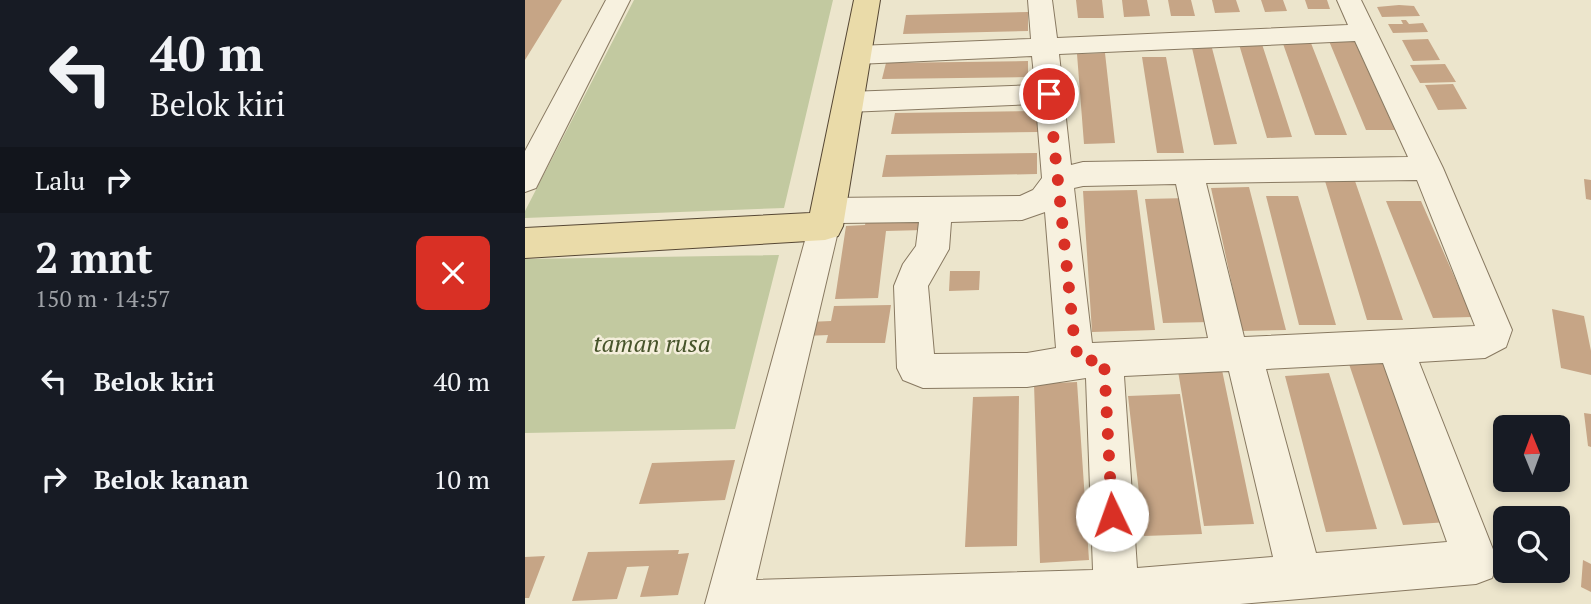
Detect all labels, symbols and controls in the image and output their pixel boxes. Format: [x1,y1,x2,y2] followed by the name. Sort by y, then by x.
[150,20,264,85] text: 40 m
[35,28,126,119] icon: left
[1019,64,1079,124] pin
[1030,75,1068,113] icon: arrive
[150,83,285,125] text: Belok kiri
[99,161,137,199] icon: right
[35,163,85,197] text: Lalu
[35,229,153,285] text: 2 mnt
[416,236,490,310] button: close
[35,283,170,314] text: 150 m · 14:57
[593,327,711,359] park label: taman rusa
[35,362,73,400] icon: left
[94,364,215,398] text: Belok kiri
[434,364,490,398] text: 40 m
[1493,415,1570,492] north arrow
[1493,415,1570,583] map controls
[35,460,73,498] icon: right
[94,462,249,496] text: Belok kanan
[434,462,490,496] text: 10 m
[1075,478,1149,552] position arrow
[1493,506,1570,583] button: search

